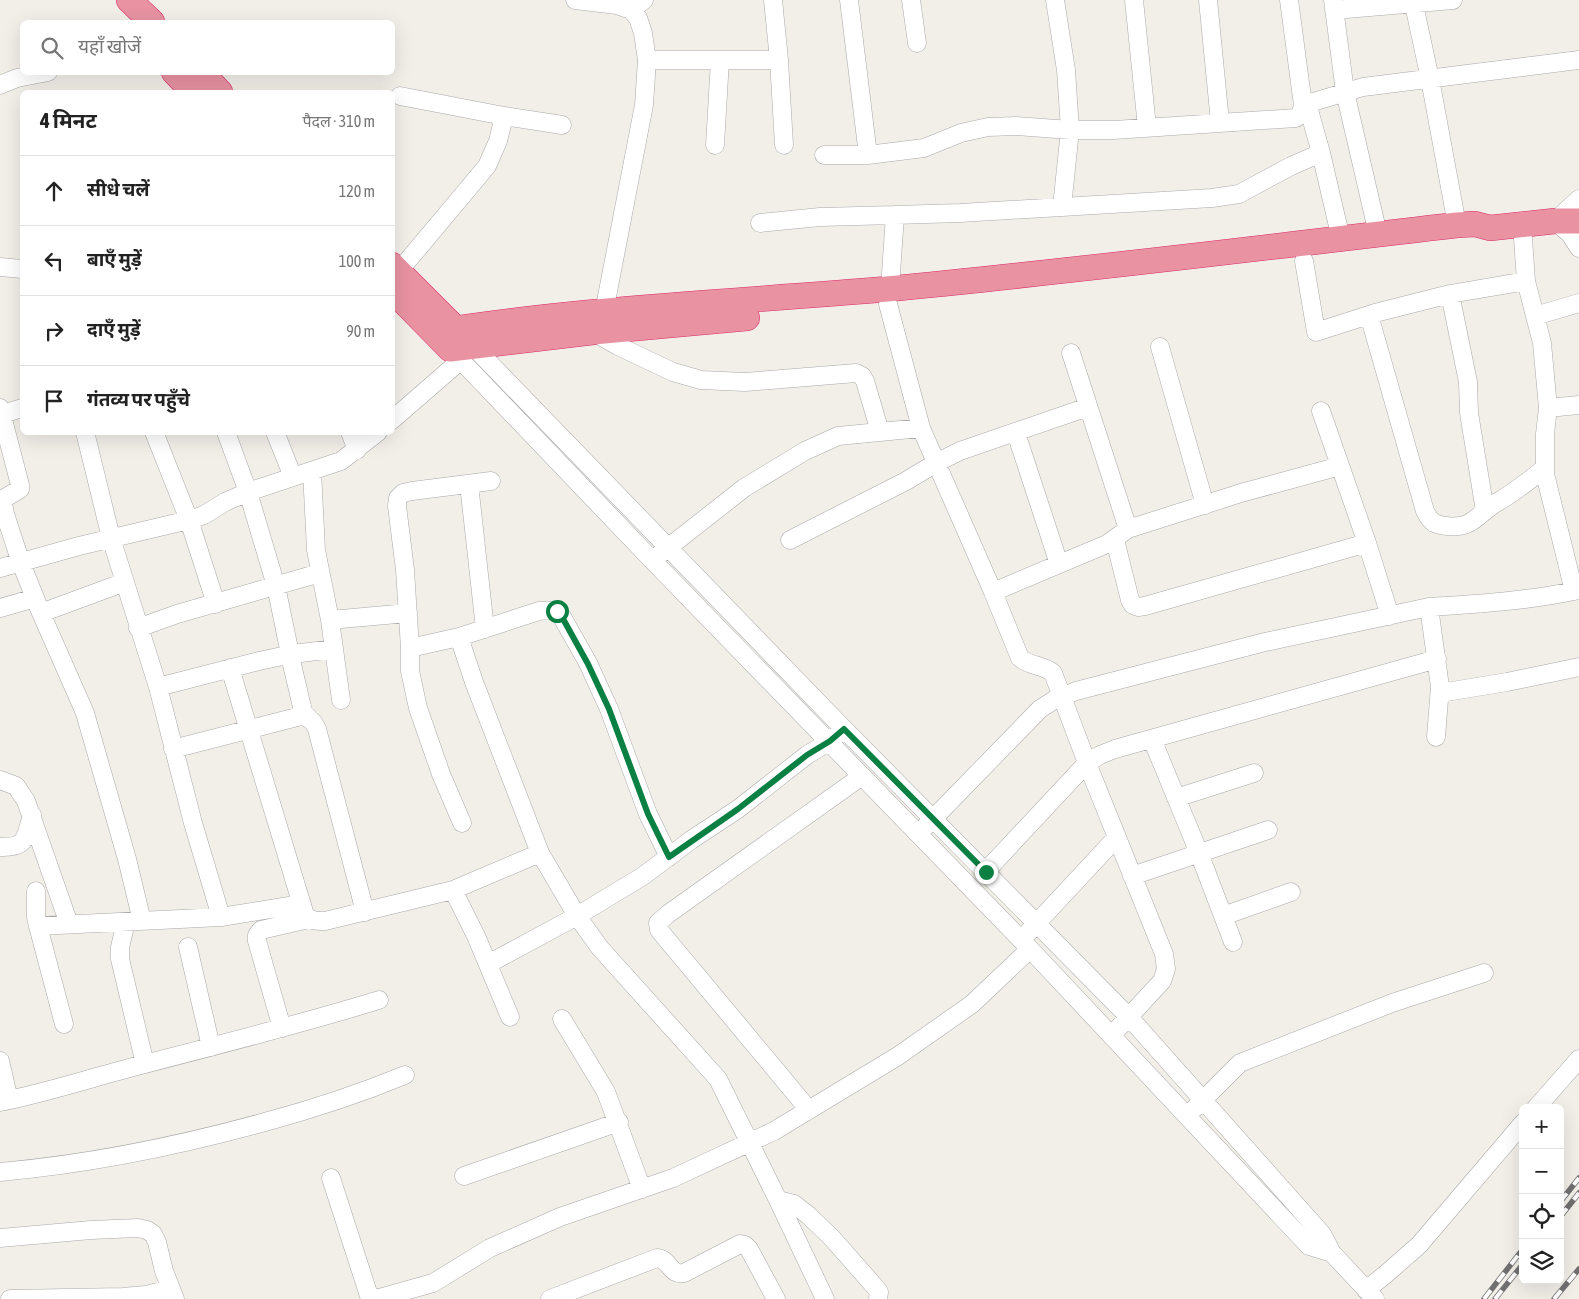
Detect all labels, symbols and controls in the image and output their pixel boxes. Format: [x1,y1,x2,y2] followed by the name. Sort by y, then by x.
[20,20,395,75] search box
[38,34,66,62] icon: search
[78,35,141,57] text: यहाँ खोजें
[40,108,97,132] text: 4 मिनट
[302,112,375,130] text: पैदल · 310 m
[40,177,68,205] icon: ahead
[87,178,150,200] text: सीधे चलें
[339,182,375,200] text: 120 m
[40,247,68,275] icon: left
[87,248,142,270] text: बाएँ मुड़ें
[339,252,375,270] text: 100 m
[40,317,68,345] icon: right
[87,318,141,340] text: दाएँ मुड़ें
[346,322,375,340] text: 90 m
[40,387,68,415] icon: arrive
[87,388,190,410] text: गंतव्य पर पहुँचे
[546,600,569,623] route start
[975,861,998,884] route end
[1519,1104,1564,1284] map controls
[1519,1104,1564,1149] button: +
[1519,1149,1564,1194] button: −
[1519,1194,1564,1239] button: locate
[1519,1239,1564,1284] button: layers

